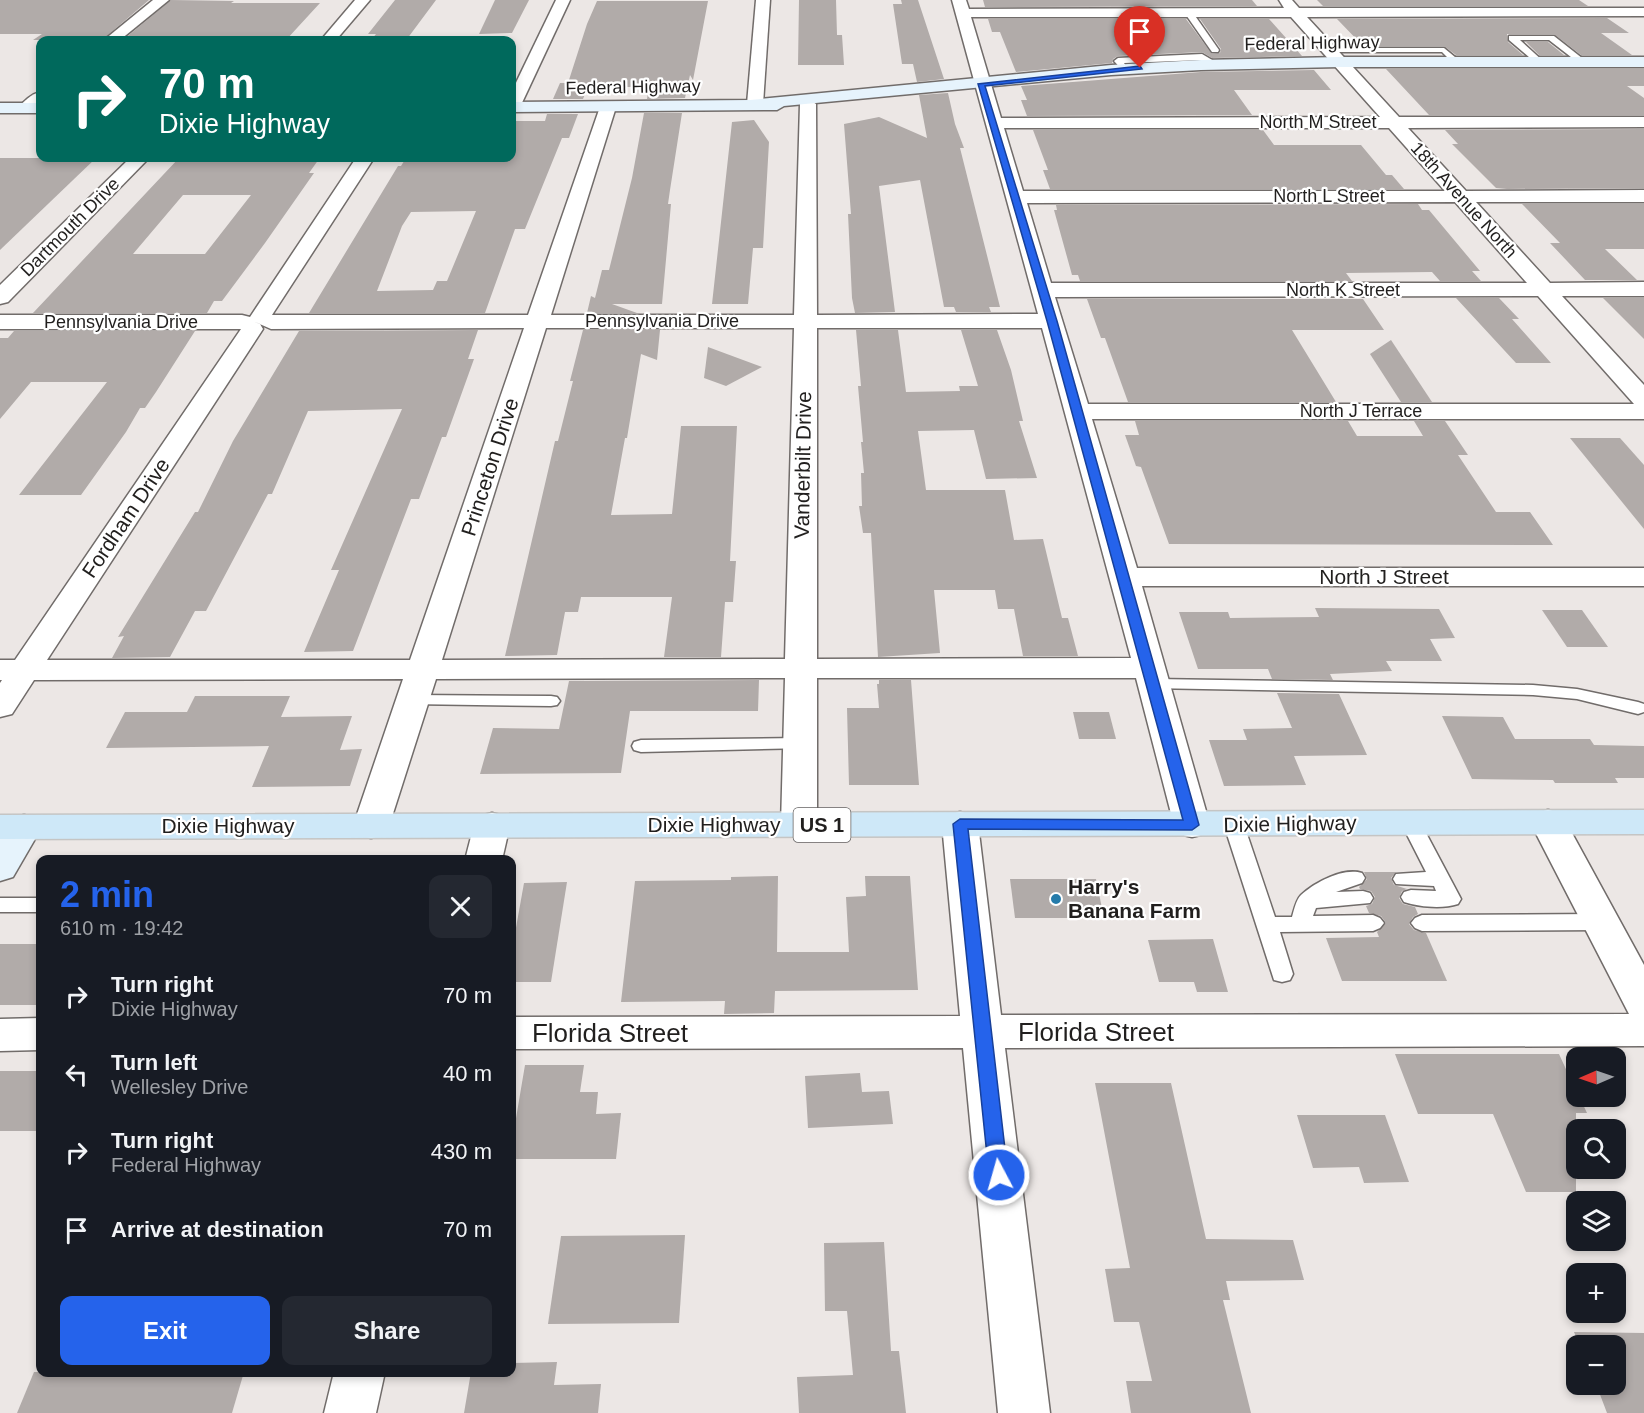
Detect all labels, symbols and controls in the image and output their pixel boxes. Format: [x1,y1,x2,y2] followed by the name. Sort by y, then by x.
[1114,6,1165,68] pin
[1123,15,1156,48] icon: arrive
[1244,32,1380,54] street label: Federal Highway
[60,60,138,138] icon: right
[159,60,255,107] text: 70 m
[565,76,701,98] street label: Federal Highway
[159,109,330,139] text: Dixie Highway
[1259,112,1377,132] street label: North M Street
[1407,138,1521,262] street label: 18th Avenue North
[17,174,123,280] street label: Dartmouth Drive
[1273,186,1385,206] street label: North L Street
[1286,280,1400,300] street label: North K Street
[585,311,739,331] street label: Pennsylvania Drive
[44,312,198,332] street label: Pennsylvania Drive
[790,391,815,539] street label: Vanderbilt Drive
[456,395,523,539] street label: Princeton Drive
[1300,401,1422,421] street label: North J Terrace
[77,454,174,582] street label: Fordham Drive
[1319,565,1449,588] street label: North J Street
[794,808,850,842] road number: US 1
[1223,811,1357,836] street label: Dixie Highway
[647,813,781,836] street label: Dixie Highway
[161,814,295,837] street label: Dixie Highway
[60,874,154,915] text: 2 min
[429,875,492,938] button: close
[1068,875,1201,922] place label: Harry's Banana Farm
[1049,892,1063,906] marker: Harry's Banana Farm
[60,917,183,939] text: 610 m · 19:42
[111,972,213,997] text: Turn right
[60,980,93,1013] icon: right
[443,983,492,1008] text: 70 m
[111,998,238,1020] text: Dixie Highway
[1018,1017,1175,1047] street label: Florida Street
[532,1018,689,1048] street label: Florida Street
[1566,1047,1626,1107] north arrow
[1566,1047,1626,1395] map controls
[111,1050,197,1075] text: Turn left
[60,1058,93,1091] icon: left
[443,1061,492,1086] text: 40 m
[111,1076,248,1098] text: Wellesley Drive
[1566,1119,1626,1179] button: search
[111,1128,213,1153] text: Turn right
[60,1136,93,1169] icon: right
[431,1139,492,1164] text: 430 m
[967,1143,1031,1207] position arrow
[111,1154,261,1176] text: Federal Highway
[1566,1191,1626,1251] button: layers
[60,1214,93,1247] icon: arrive
[111,1217,324,1242] text: Arrive at destination
[443,1217,492,1242] text: 70 m
[1566,1263,1626,1323] button: +
[60,1296,270,1365] button: Exit
[282,1296,492,1365] button: Share
[1566,1335,1626,1395] button: −

